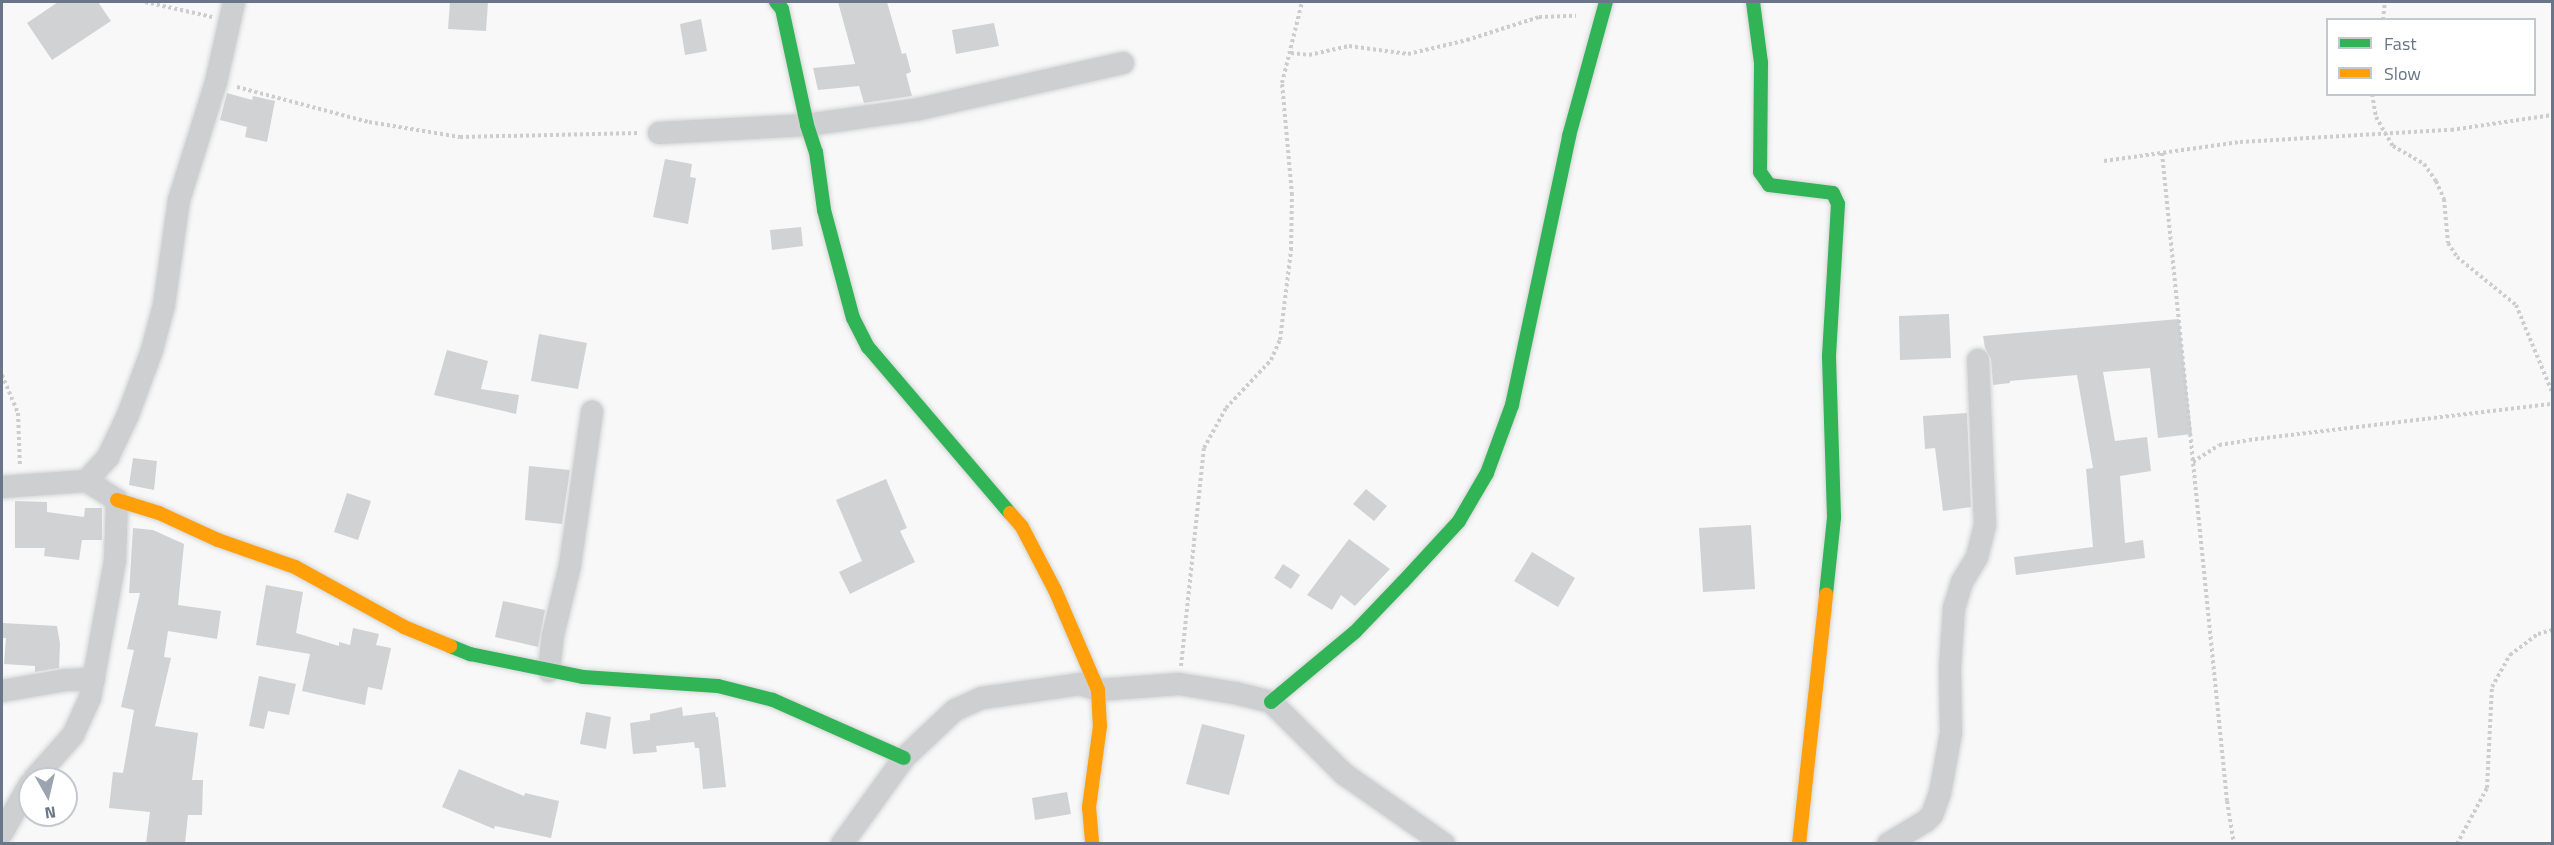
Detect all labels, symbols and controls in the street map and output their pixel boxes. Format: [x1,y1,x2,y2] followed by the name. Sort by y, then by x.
[2326,18,2536,96] legend
[2384,30,2417,57] text: Fast
[2384,60,2421,87] text: Slow
[18,767,78,827] north arrow
[43,800,57,825] text: N

